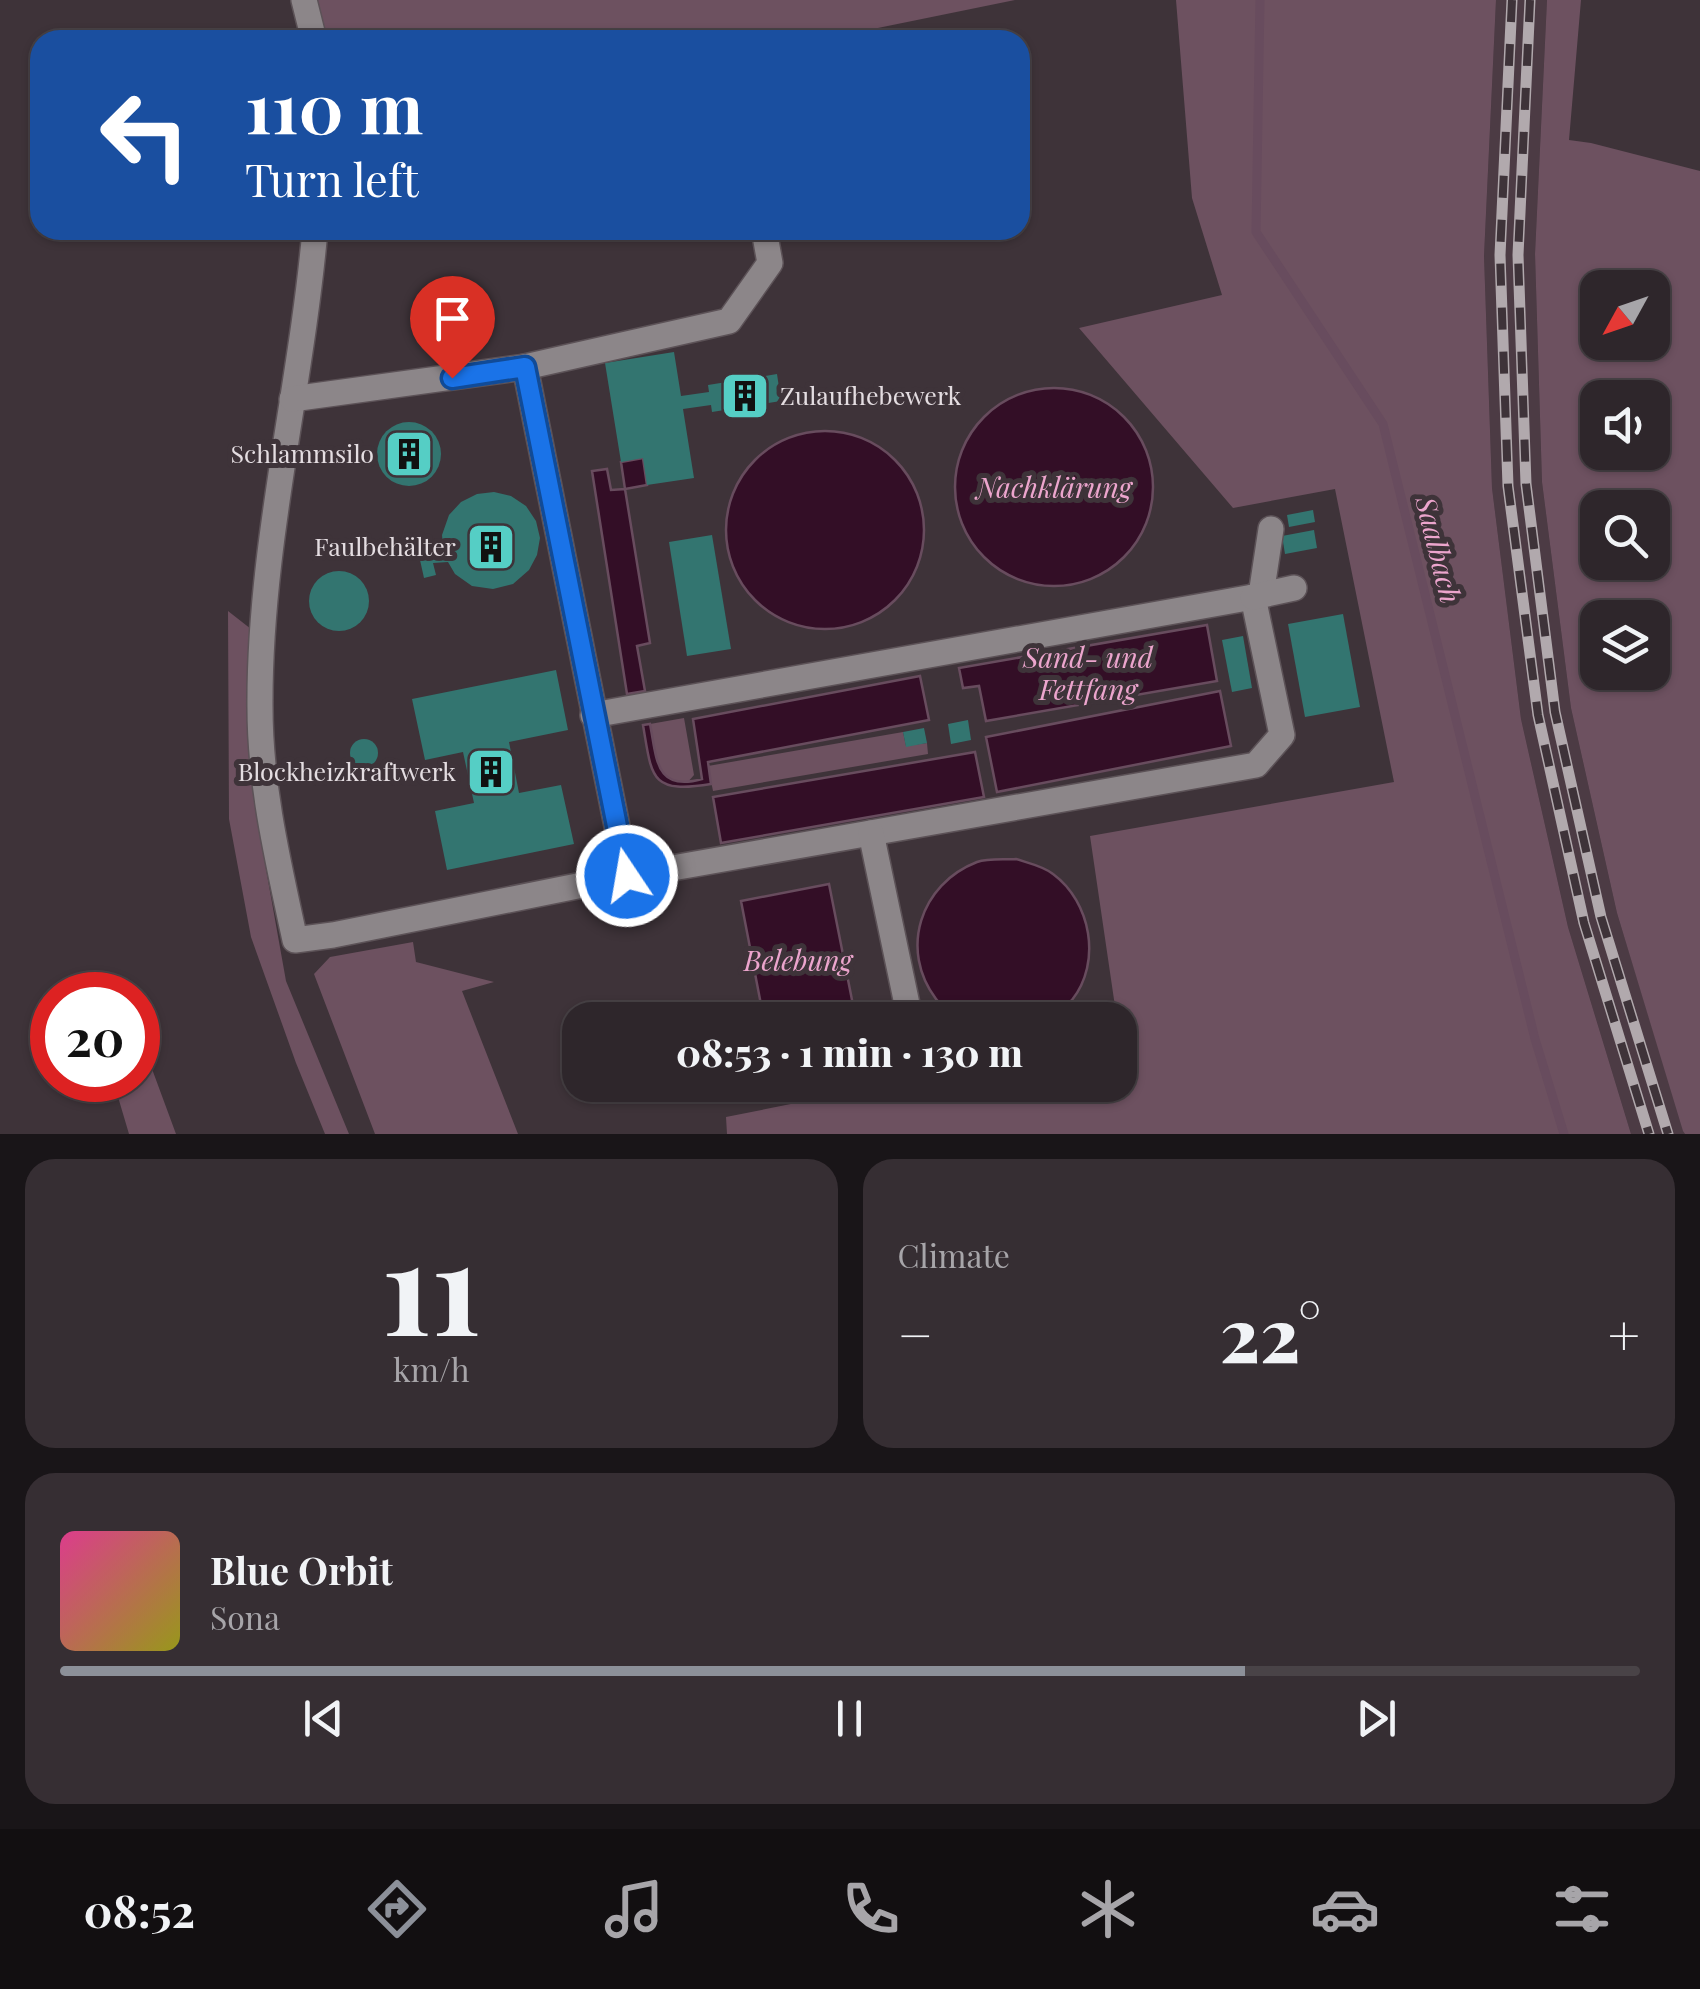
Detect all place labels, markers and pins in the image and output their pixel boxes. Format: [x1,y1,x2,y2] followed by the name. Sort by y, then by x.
[410,276,495,379] pin
[719,370,771,422] building icon: Zulaufhebewerk
[780,378,962,411] place label: Zulaufhebewerk
[383,428,435,480] building icon: Schlammsilo
[231,436,374,469] place label: Schlammsilo
[465,521,517,573] building icon: Faulbehälter
[314,529,456,562] place label: Faulbehälter
[465,746,517,798] building icon: Blockheizkraftwerk
[238,754,456,787] place label: Blockheizkraftwerk

